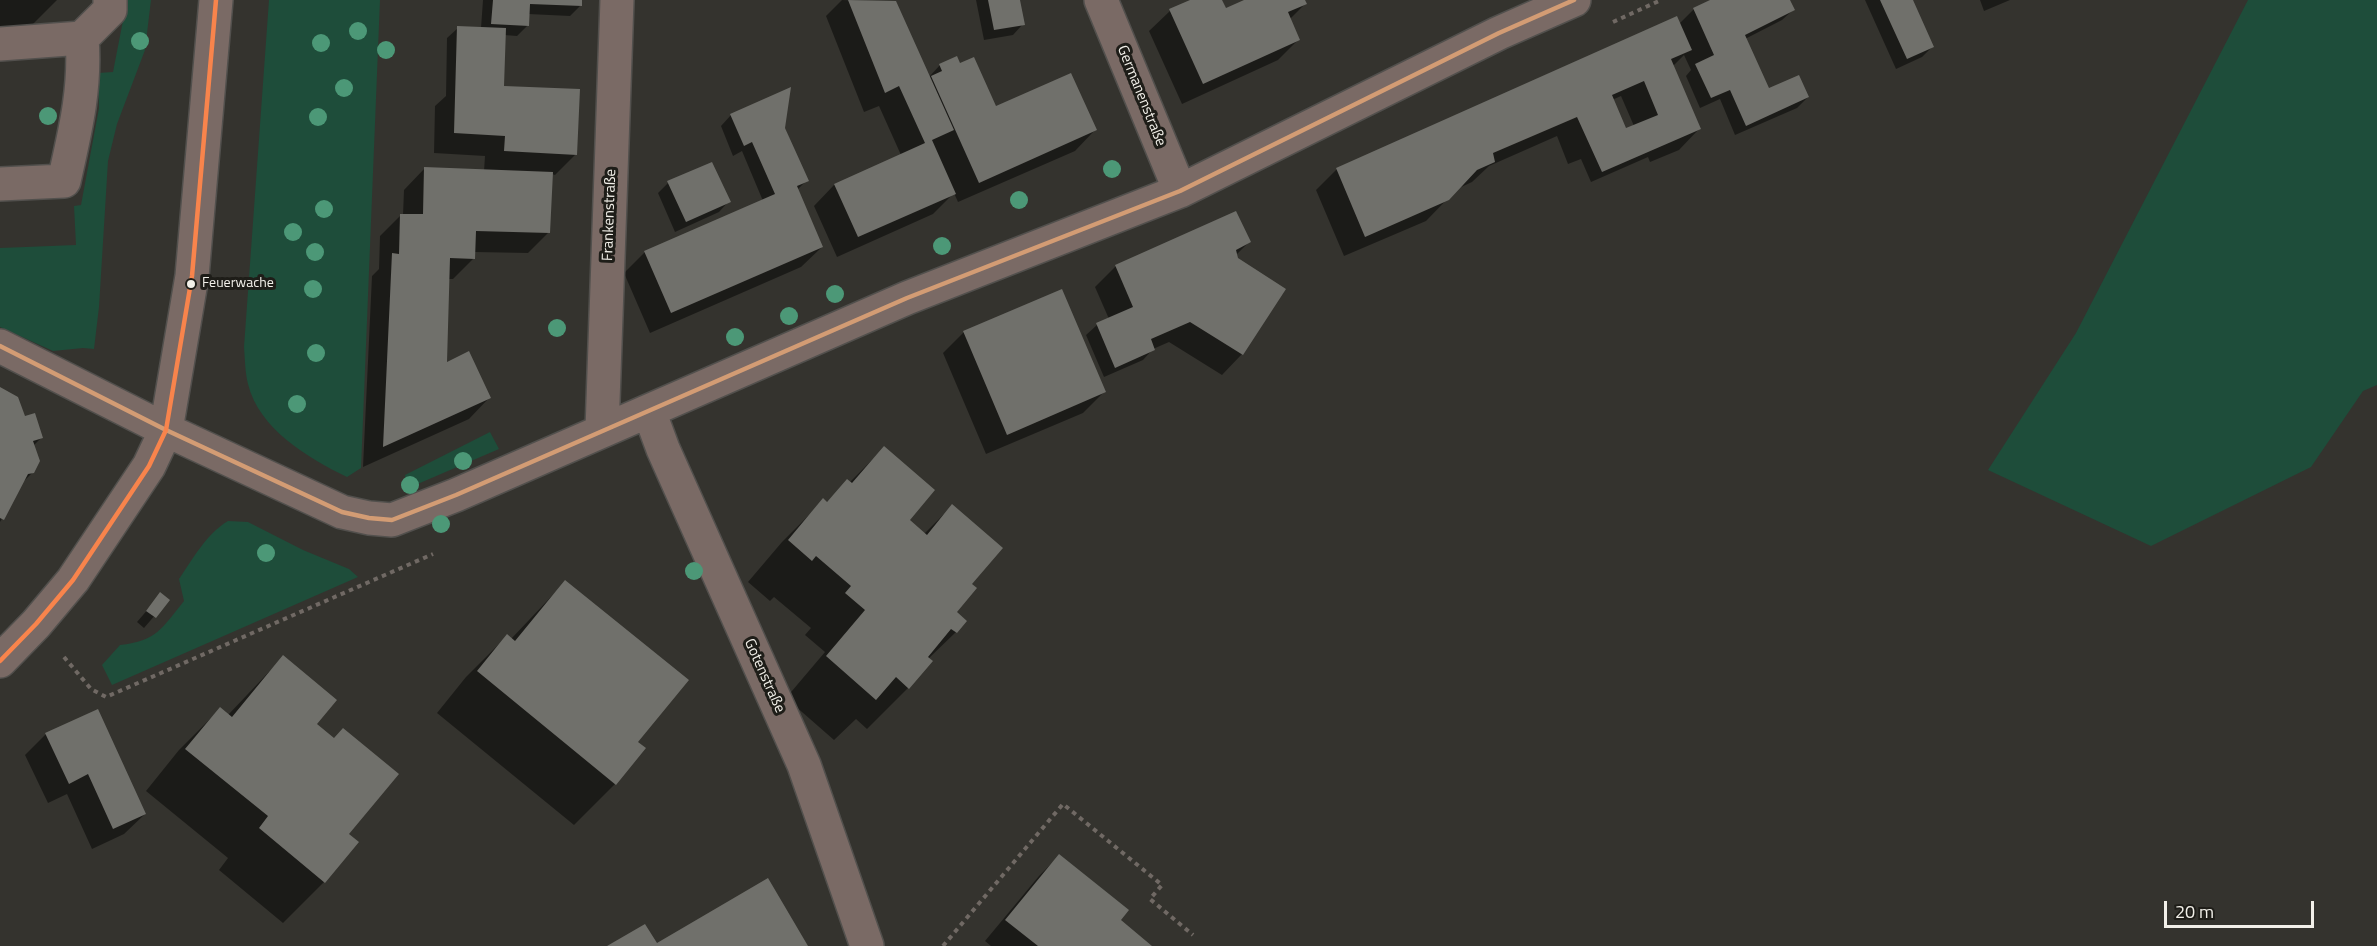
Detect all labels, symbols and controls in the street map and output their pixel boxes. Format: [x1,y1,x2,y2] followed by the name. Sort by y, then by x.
[1113,43,1169,149] street label: Germanenstraße
[599,169,621,261] street label: Frankenstraße
[202,276,274,292] place label: Feuerwache
[185,278,197,290] marker: Feuerwache
[740,636,788,716] street label: Gotenstraße
[2167,889,2317,927] scale bar
[2175,898,2214,925] text: 20 m

